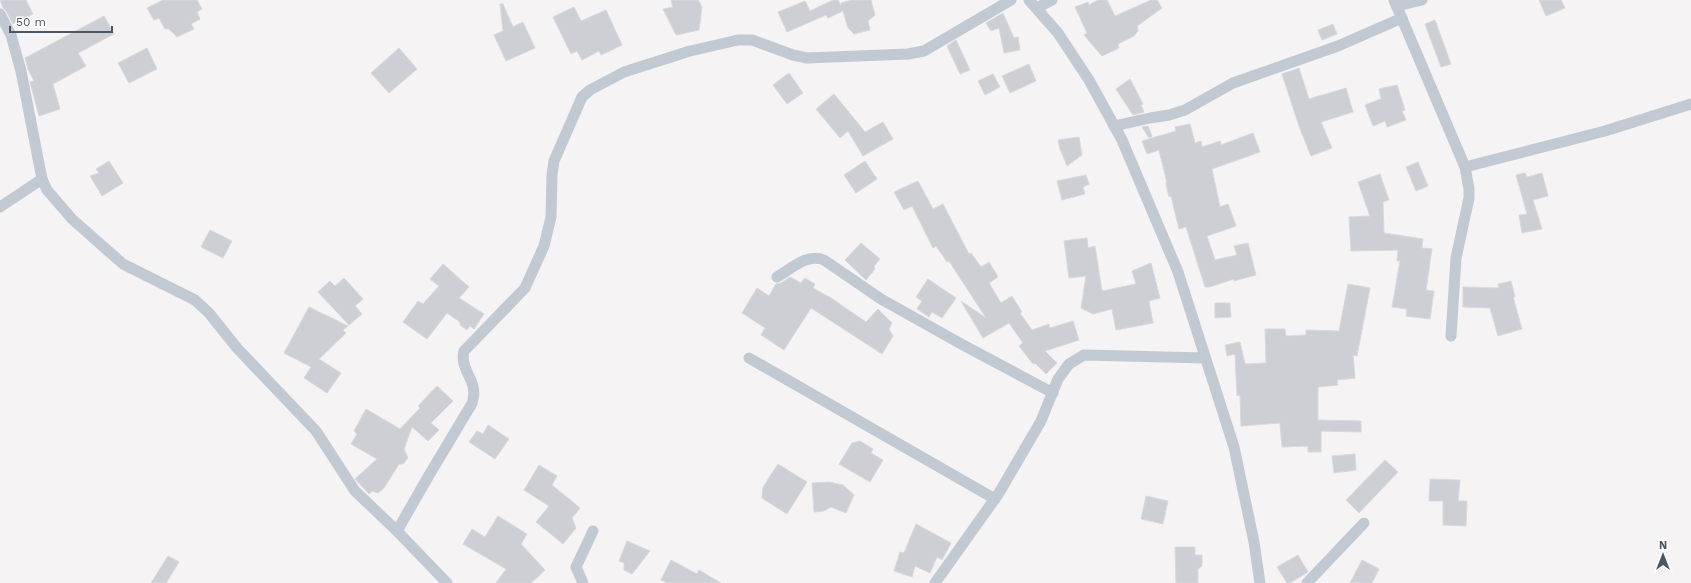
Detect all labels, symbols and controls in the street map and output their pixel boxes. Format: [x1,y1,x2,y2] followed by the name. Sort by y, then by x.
[10,8,112,34] scale bar
[16,15,46,29] text: 50 m
[1643,535,1683,575] north arrow
[1659,539,1667,552] text: N

